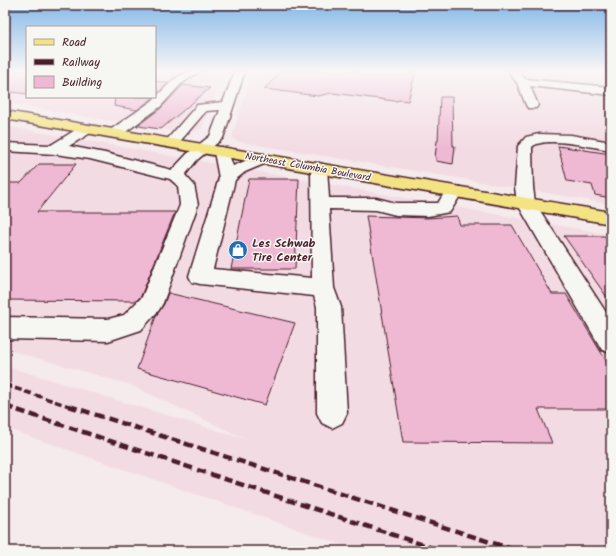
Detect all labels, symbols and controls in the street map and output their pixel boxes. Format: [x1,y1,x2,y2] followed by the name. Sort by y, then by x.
[26,26,156,98] legend
[62,33,87,52] text: Road
[62,53,100,72] text: Railway
[62,73,102,92] text: Building
[244,148,373,186] street label: Northeast Columbia Boulevard
[252,234,316,267] place label: Les Schwab Tire Center
[227,239,249,261] shop icon: Les Schwab Tire Center

